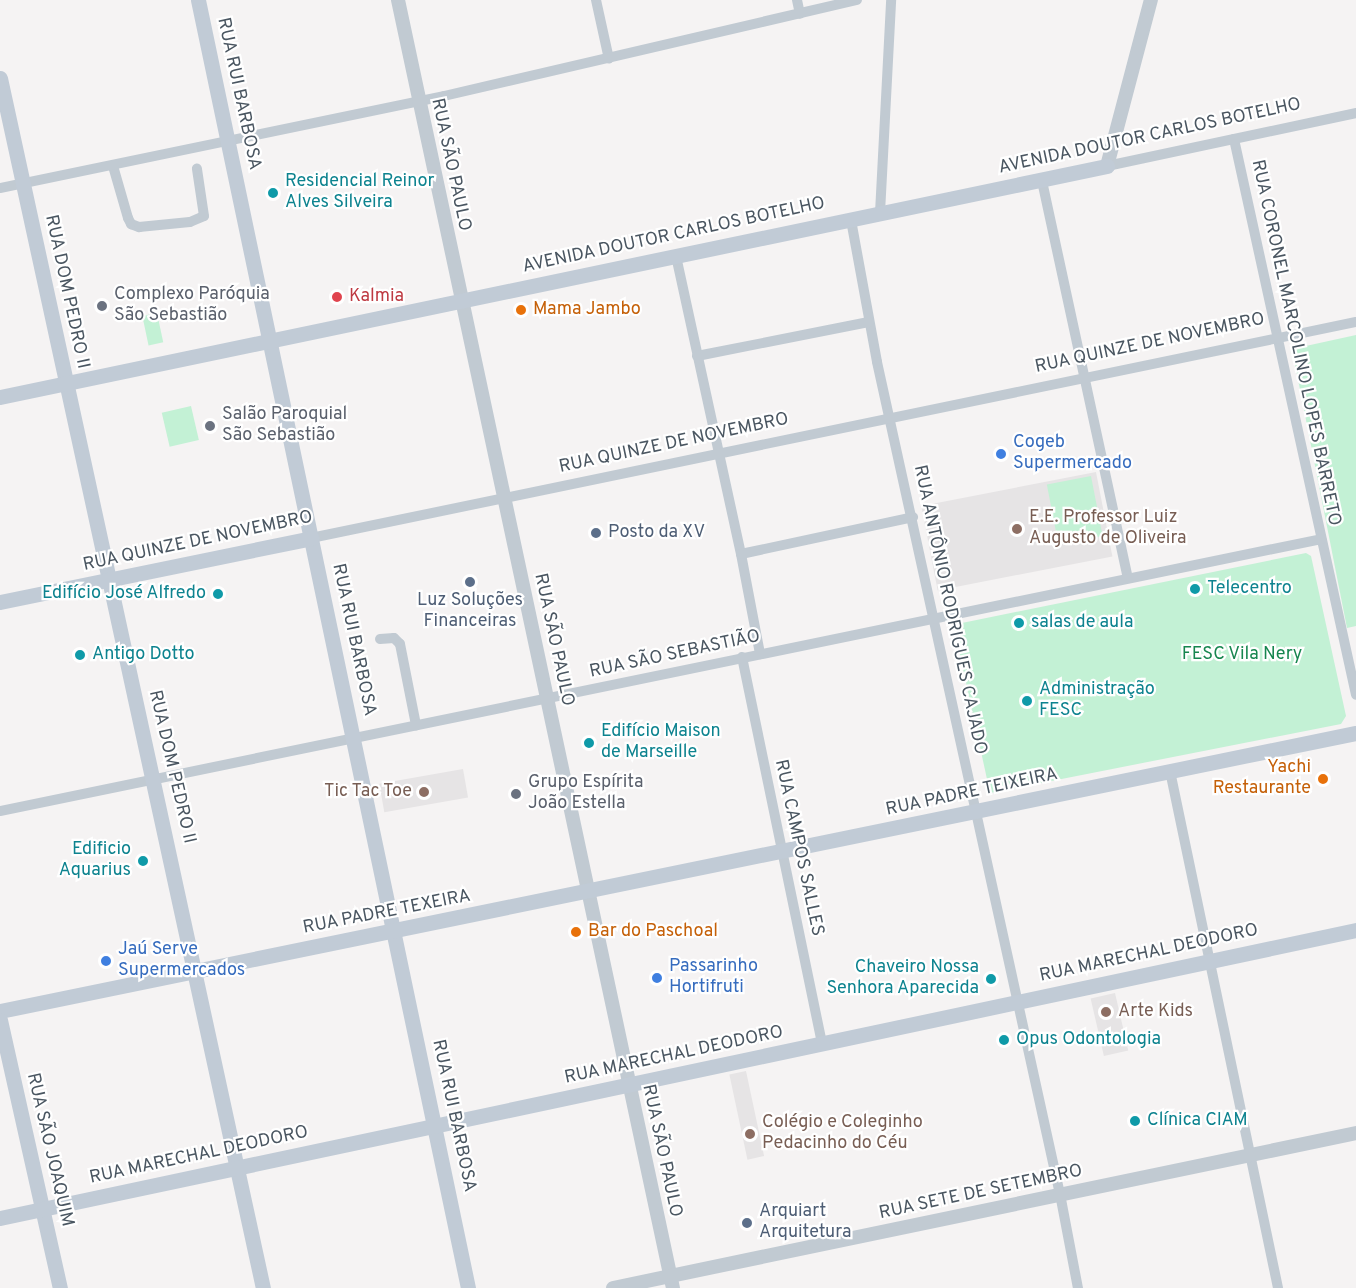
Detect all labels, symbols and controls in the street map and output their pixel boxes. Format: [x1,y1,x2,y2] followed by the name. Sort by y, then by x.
[211,16,265,172] street label: RUA RUI BARBOSA
[997,94,1303,180] street label: AVENIDA DOUTOR CARLOS BOTELHO
[425,96,475,234] street label: RUA SÃO PAULO
[1245,157,1345,529] street label: RUA CORONEL MARCOLINO LOPES BARRETO
[285,172,435,214] place label: Residencial Reinor Alves Silveira
[266,186,280,200] marker: Residencial Reinor Alves Silveira
[521,193,827,279] street label: AVENIDA DOUTOR CARLOS BOTELHO
[39,213,93,371] street label: RUA DOM PEDRO II
[114,285,270,328] place label: Complexo Paróquia São Sebastião
[349,286,404,308] place label: Kalmia
[330,290,344,304] marker: Kalmia
[95,299,109,313] marker: Complexo Paróquia São Sebastião
[533,299,641,321] place label: Mama Jambo
[514,303,528,317] marker: Mama Jambo
[1033,309,1267,379] street label: RUA QUINZE DE NOVEMBRO
[222,405,347,448] place label: Salão Paroquial São Sebastião
[557,409,791,479] street label: RUA QUINZE DE NOVEMBRO
[203,419,217,433] marker: Salão Paroquial São Sebastião
[1013,433,1132,476] place label: Cogeb Supermercado
[994,447,1008,461] marker: Cogeb Supermercado
[908,462,990,758] street label: RUA ANTÔNIO RODRIGUES CAJADO
[81,507,315,577] street label: RUA QUINZE DE NOVEMBRO
[1029,508,1187,550] place label: E.E. Professor Luiz Augusto de Oliveira
[608,522,705,544] place label: Posto da XV
[1010,522,1024,536] marker: E.E. Professor Luiz Augusto de Oliveira
[589,526,603,540] marker: Posto da XV
[326,562,380,718] street label: RUA RUI BARBOSA
[528,571,578,709] street label: RUA SÃO PAULO
[463,575,477,589] marker: Luz Soluções Financeiras
[1207,578,1292,600] place label: Telecentro
[1188,582,1202,596] marker: Telecentro
[41,583,206,605] place label: Edifício José Alfredo
[211,587,225,601] marker: Edifício José Alfredo
[417,591,523,634] place label: Luz Soluções Financeiras
[1031,612,1133,634] place label: salas de aula
[1012,616,1026,630] marker: salas de aula
[587,626,763,684] street label: RUA SÃO SEBASTIÃO
[92,644,195,666] place label: Antigo Dotto
[1181,644,1303,666] park label: FESC Vila Nery
[73,648,87,662] marker: Antigo Dotto
[1039,680,1155,722] place label: Administração FESC
[143,688,199,846] street label: RUA DOM PEDRO II
[1020,694,1034,708] marker: Administração FESC
[601,722,721,764] place label: Edifício Maison de Marseille
[582,736,596,750] marker: Edifício Maison de Marseille
[769,757,827,939] street label: RUA CAMPOS SALLES
[1213,758,1311,800] place label: Yachi Restaurante
[883,764,1061,822] street label: RUA PADRE TEIXEIRA
[1316,772,1330,786] marker: Yachi Restaurante
[528,773,643,816] place label: Grupo Espírita João Estella
[323,781,412,803] place label: Tic Tac Toe
[417,785,431,799] marker: Tic Tac Toe
[509,787,523,801] marker: Grupo Espírita João Estella
[59,840,131,882] place label: Edificio Aquarius
[136,854,150,868] marker: Edificio Aquarius
[301,886,473,940] street label: RUA PADRE TEXEIRA
[1037,920,1261,988] street label: RUA MARECHAL DEODORO
[588,921,718,943] place label: Bar do Paschoal
[569,925,583,939] marker: Bar do Paschoal
[118,940,245,982] place label: Jaú Serve Supermercados
[99,954,113,968] marker: Jaú Serve Supermercados
[669,957,758,1000] place label: Passarinho Hortifruti
[826,958,979,1000] place label: Chaveiro Nossa Senhora Aparecida
[650,971,664,985] marker: Passarinho Hortifruti
[984,972,998,986] marker: Chaveiro Nossa Senhora Aparecida
[1118,1001,1193,1023] place label: Arte Kids
[1099,1005,1113,1019] marker: Arte Kids
[562,1022,786,1090] street label: RUA MARECHAL DEODORO
[1016,1029,1161,1051] place label: Opus Odontologia
[997,1033,1011,1047] marker: Opus Odontologia
[426,1038,480,1194] street label: RUA RUI BARBOSA
[21,1071,77,1229] street label: RUA SÃO JOAQUIM
[636,1082,686,1220] street label: RUA SÃO PAULO
[1147,1110,1248,1132] place label: Clínica CIAM
[762,1113,923,1156] place label: Colégio e Coleginho Pedacinho do Céu
[1128,1114,1142,1128] marker: Clínica CIAM
[87,1122,311,1190] street label: RUA MARECHAL DEODORO
[743,1127,757,1141] marker: Colégio e Coleginho Pedacinho do Céu
[877,1161,1085,1225] street label: RUA SETE DE SETEMBRO
[759,1202,851,1244] place label: Arquiart Arquitetura
[740,1216,754,1230] marker: Arquiart Arquitetura

